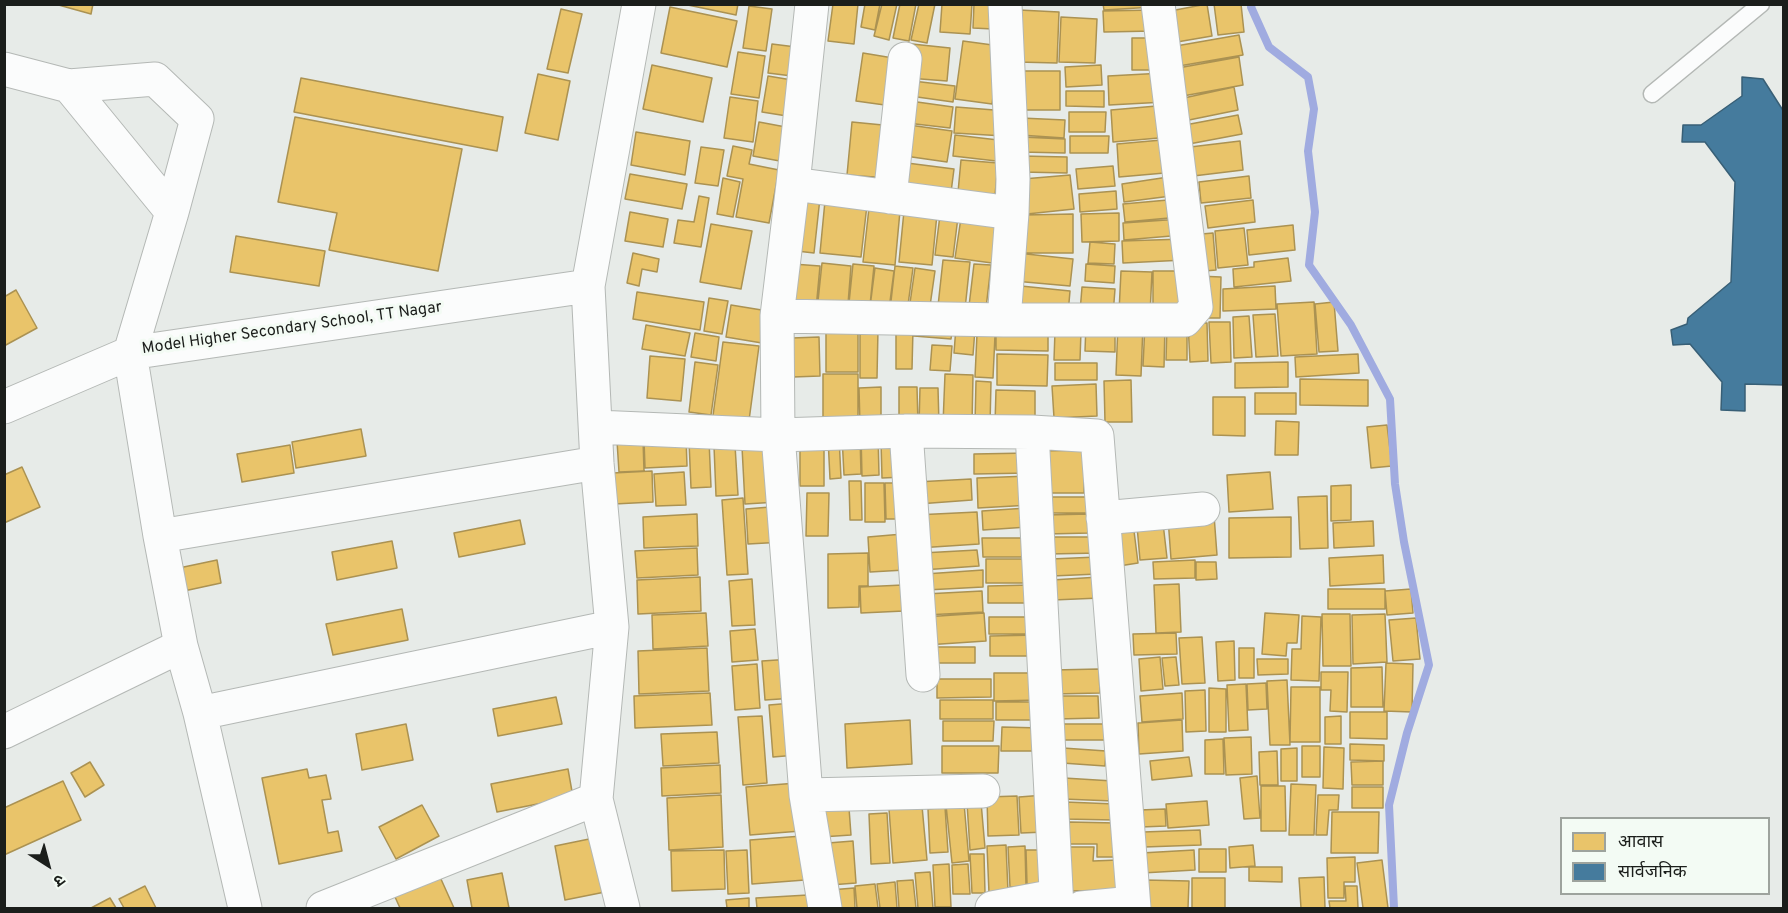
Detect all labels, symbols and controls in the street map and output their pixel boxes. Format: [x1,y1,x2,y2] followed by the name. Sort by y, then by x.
[141,298,443,360] street label: Model Higher Secondary School, TT Nagar
[1560,817,1770,895] legend
[1618,831,1663,854] text: आवास
[18,835,78,895] north arrow
[1618,861,1687,884] text: सार्वजनिक
[49,869,68,890] text: उ

